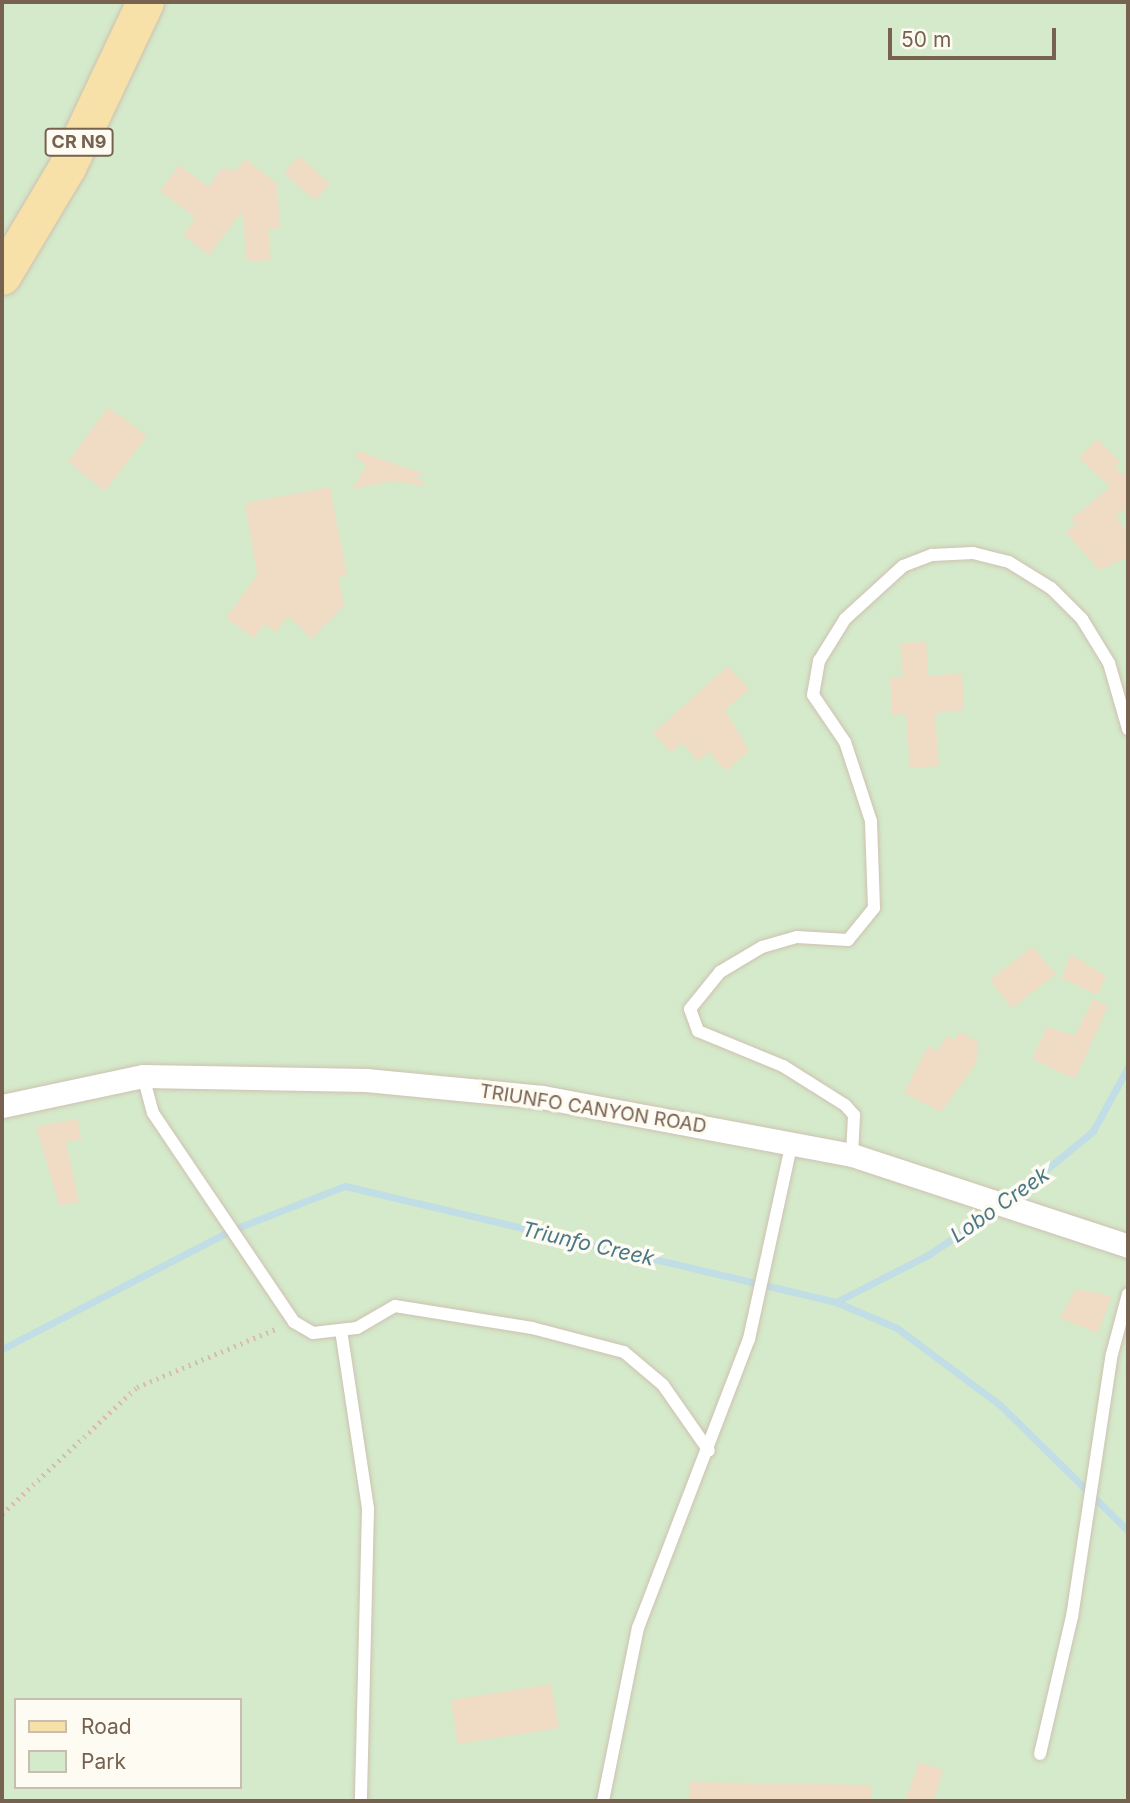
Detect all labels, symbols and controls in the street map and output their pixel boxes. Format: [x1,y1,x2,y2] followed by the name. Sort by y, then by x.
[892,14,1060,58] scale bar
[901,27,951,52] text: 50 m
[44,127,114,156] road number: CR N9
[478,1080,708,1138] street label: TRIUNFO CANYON ROAD
[946,1162,1054,1248] water label: Lobo Creek
[519,1217,657,1271] water label: Triunfo Creek
[14,1698,242,1789] legend
[81,1714,132,1739] text: Road
[81,1749,126,1774] text: Park

